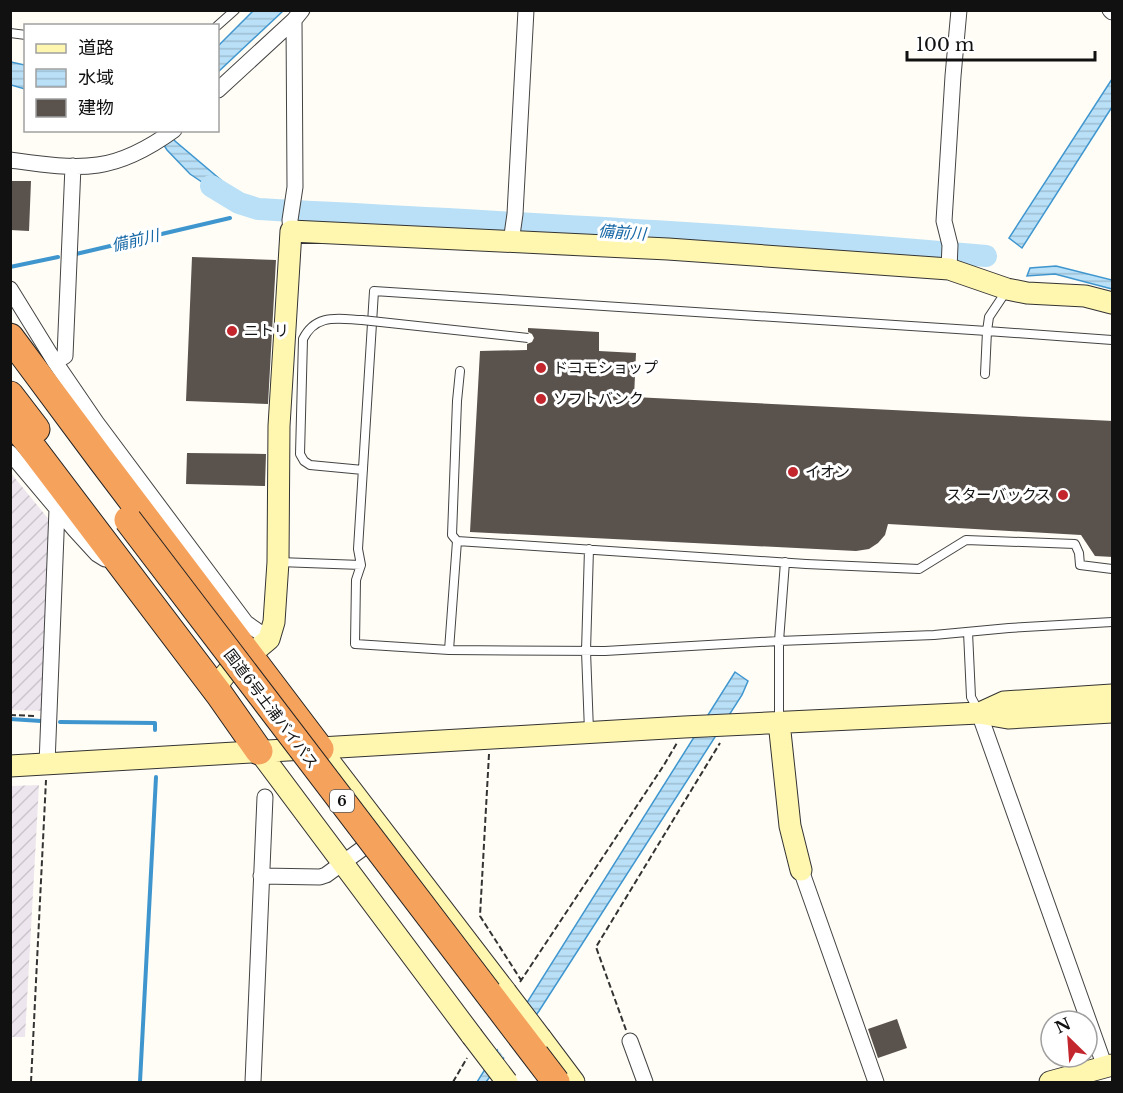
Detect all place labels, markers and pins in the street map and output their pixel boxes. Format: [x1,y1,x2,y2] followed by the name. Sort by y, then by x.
[244,321,289,340] place label: ニトリ
[225,324,239,338] marker: ニトリ
[553,358,658,377] place label: ドコモショップ
[534,361,548,375] marker: ドコモショップ
[553,389,644,408] place label: ソフトバンク
[534,392,548,406] marker: ソフトバンク
[805,462,850,481] place label: イオン
[786,465,800,479] marker: イオン
[947,485,1051,504] place label: スターバックス
[1056,488,1070,502] marker: スターバックス

